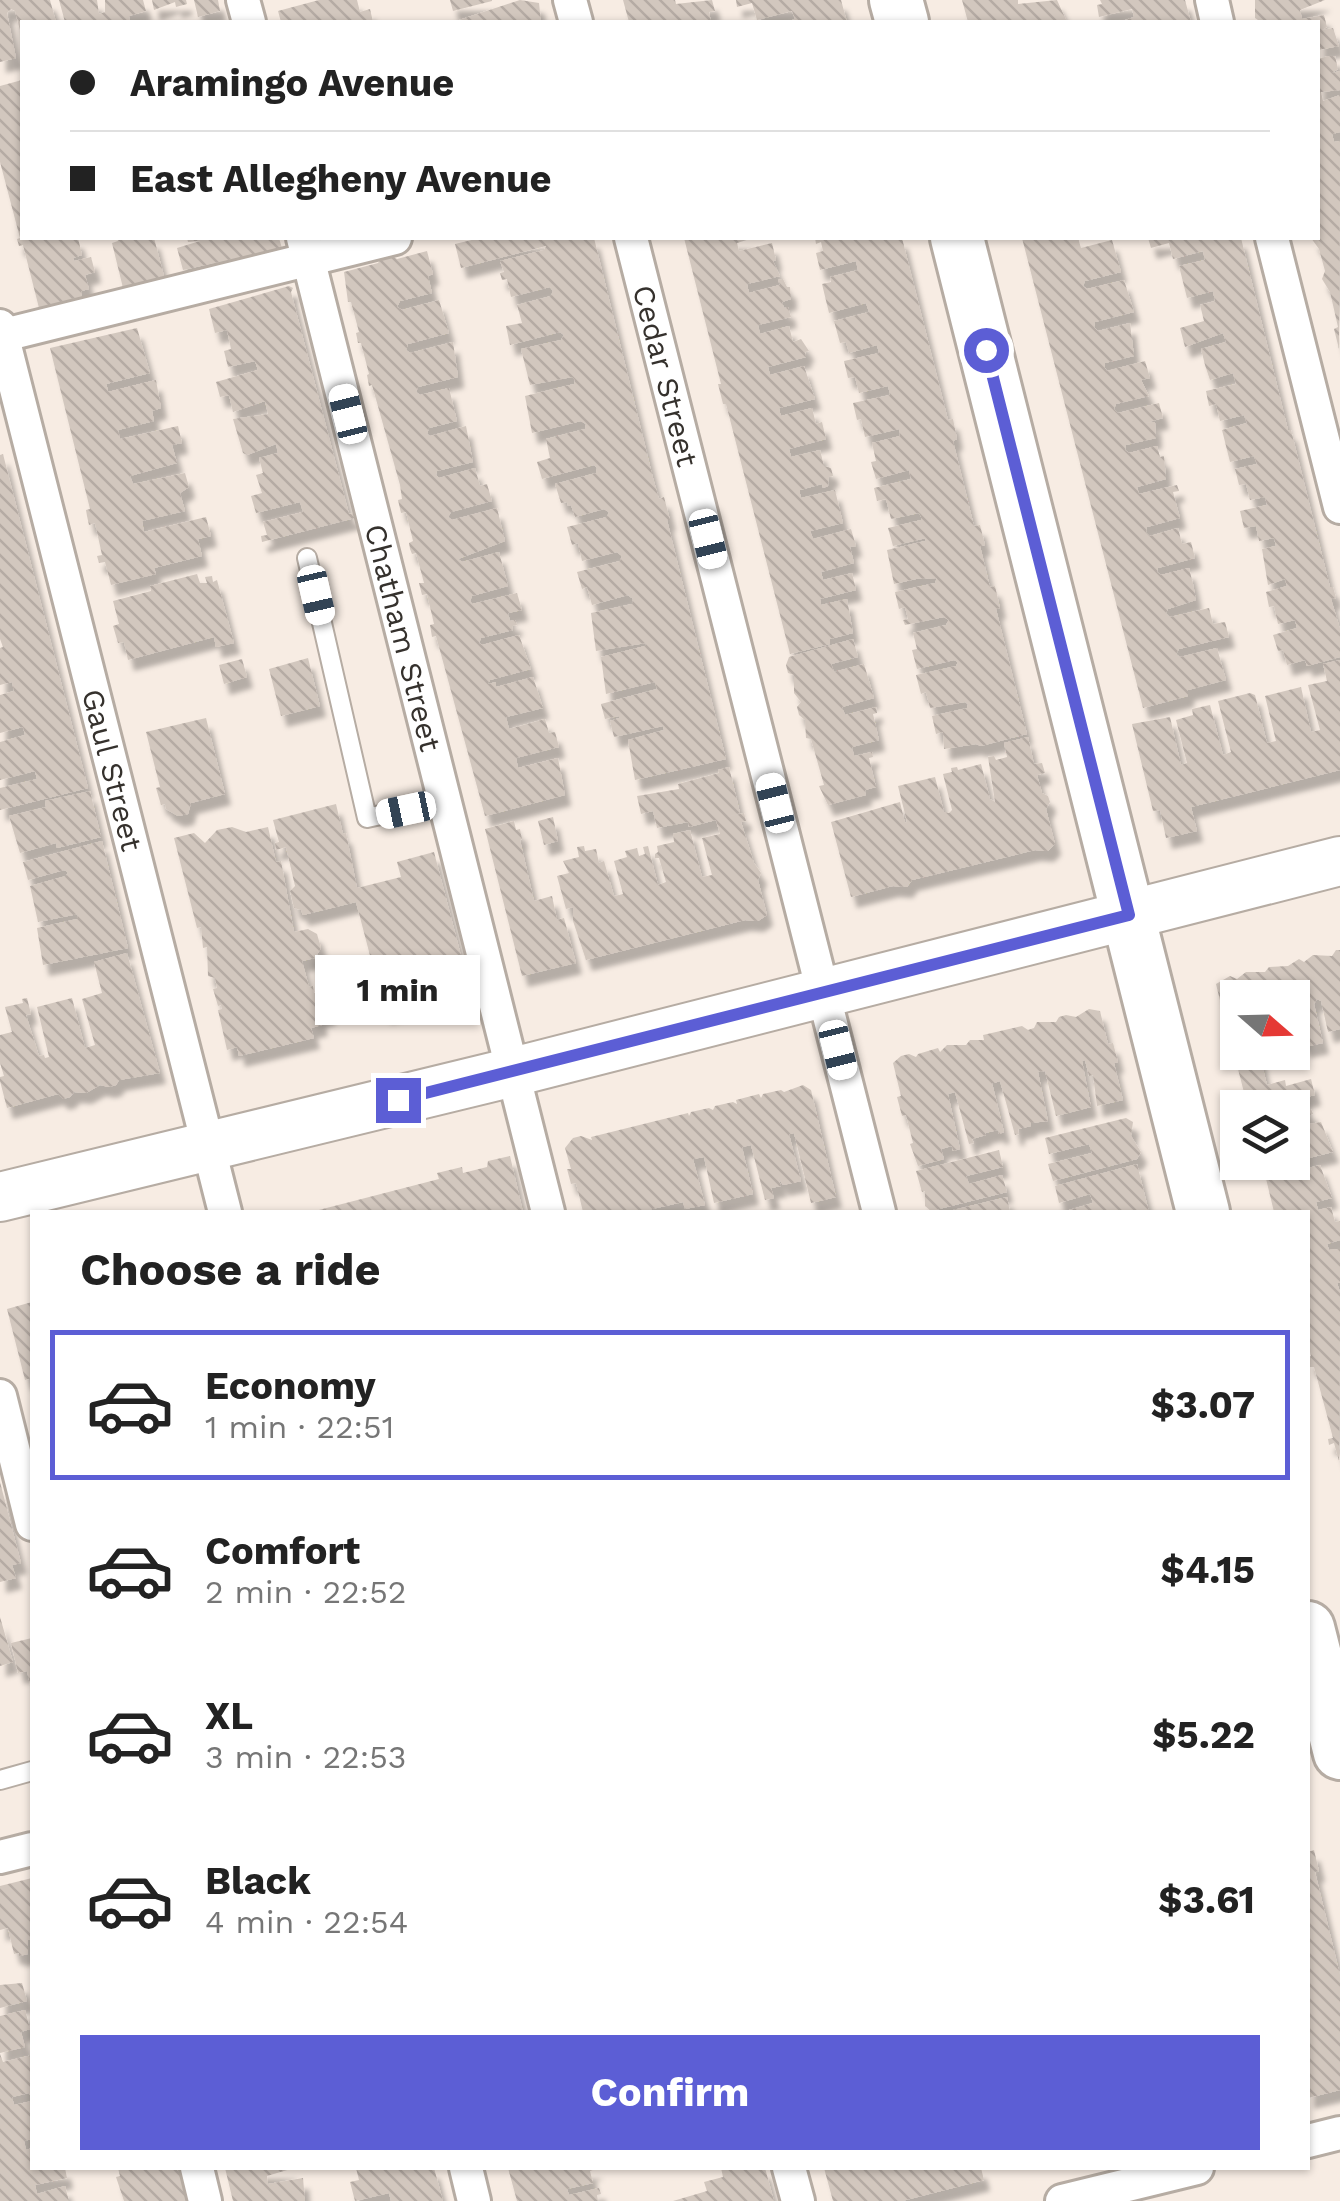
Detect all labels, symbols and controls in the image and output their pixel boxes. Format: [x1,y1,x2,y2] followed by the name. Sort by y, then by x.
[130,61,454,105] text: Aramingo Avenue
[130,157,552,201] text: East Allegheny Avenue
[626,281,706,470] street label: Cedar Street
[964,328,1009,373] route start
[326,381,370,447] car
[686,506,730,572] car
[358,520,449,755] street label: Chatham Street
[295,562,337,628] car
[75,685,150,855] street label: Gaul Street
[753,770,797,836] car
[374,789,438,831] car
[316,955,480,1025] callout: 1 min
[356,971,439,1009] text: 1 min
[1220,980,1310,1070] north arrow
[1220,980,1310,1180] map controls
[816,1017,860,1083] car
[376,1078,421,1123] route end
[1220,1090,1310,1180] button: layers
[80,1243,380,1296] text: Choose a ride
[85,1360,175,1450] icon: car
[205,1364,376,1408] text: Economy
[1151,1383,1255,1427] text: $3.07
[205,1408,394,1446] text: 1 min · 22:51
[85,1525,175,1615] icon: car
[205,1529,360,1573] text: Comfort
[1161,1548,1255,1592] text: $4.15
[205,1573,407,1611] text: 2 min · 22:52
[85,1690,175,1780] icon: car
[205,1694,253,1738] text: XL
[1152,1713,1255,1757] text: $5.22
[205,1738,407,1776] text: 3 min · 22:53
[85,1855,175,1945] icon: car
[205,1859,311,1903] text: Black
[1158,1878,1255,1922] text: $3.61
[205,1903,408,1941] text: 4 min · 22:54
[80,2035,1260,2150] button: Confirm

